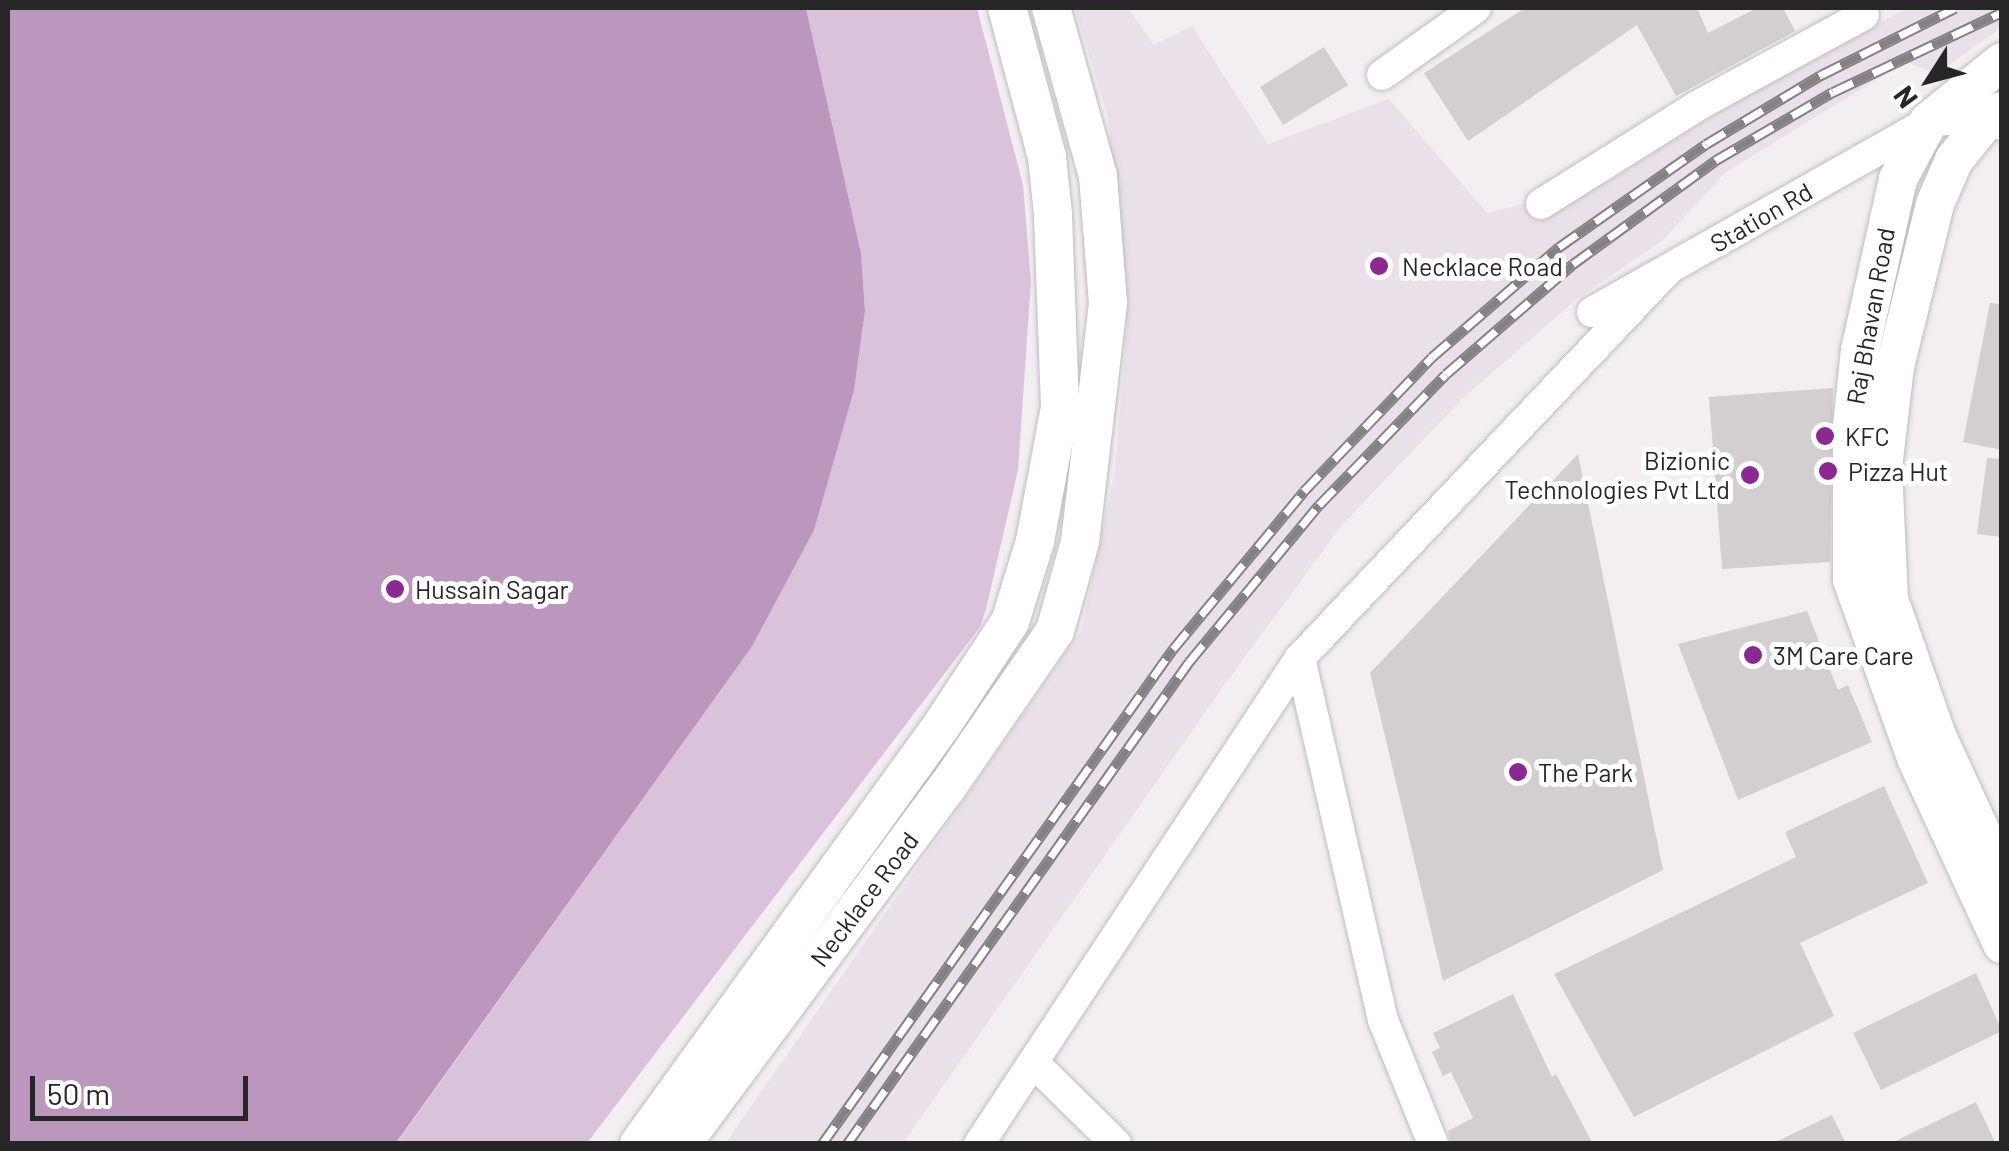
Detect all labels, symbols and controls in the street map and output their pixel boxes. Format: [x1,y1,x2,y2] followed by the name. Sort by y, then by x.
[1879,30,1979,130] north arrow
[1886,80,1924,115] text: N
[1705,176,1817,258] street label: Station Rd
[1840,225,1900,407] street label: Raj Bhavan Road
[1402,251,1563,281] place label: Necklace Road
[1366,253,1392,279] marker: Necklace Road
[1845,421,1890,451] place label: KFC
[1814,425,1836,447] marker: KFC
[1505,446,1730,505] place label: Bizionic Technologies Pvt Ltd
[1848,456,1948,486] place label: Pizza Hut
[1817,460,1839,482] marker: Pizza Hut
[1739,464,1761,486] marker: Bizionic Technologies Pvt Ltd
[415,574,569,604] place label: Hussain Sagar
[384,578,406,600] marker: Hussain Sagar
[1773,640,1914,670] place label: 3M Care Care
[1742,644,1764,666] marker: 3M Care Care
[1538,757,1633,787] place label: The Park
[1507,761,1529,783] marker: The Park
[804,826,924,972] street label: Necklace Road
[35,1056,252,1118] scale bar
[47,1075,110,1111] text: 50 m

